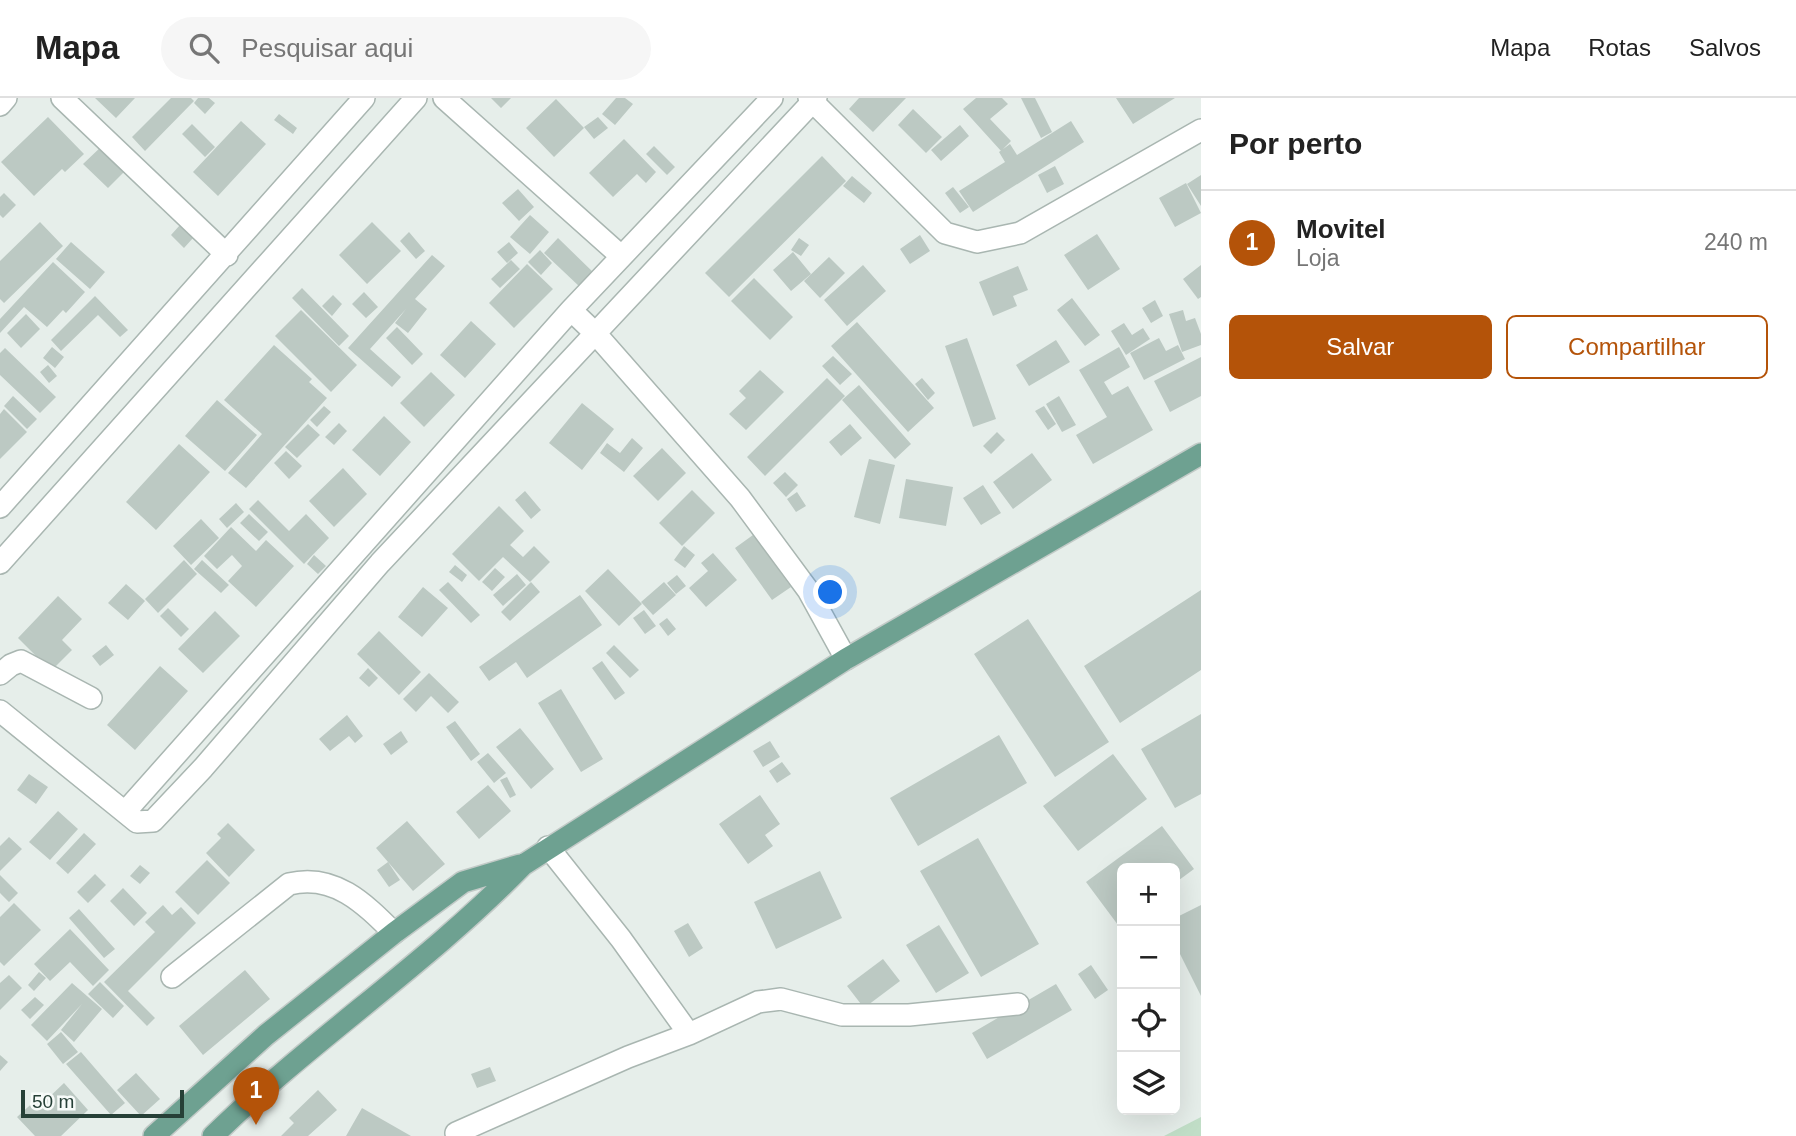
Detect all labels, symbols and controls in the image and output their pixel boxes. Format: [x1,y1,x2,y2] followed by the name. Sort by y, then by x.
[161,17,651,80] search box
[35,29,119,66] text: Mapa
[185,29,223,67] icon: search
[241,33,413,63] text: Pesquisar aqui
[1490,34,1550,61] text: Mapa
[1588,34,1651,61] text: Rotas
[1689,34,1761,61] text: Salvos
[1229,127,1362,160] text: Por perto
[1296,214,1386,244] text: Movitel
[1246,229,1258,255] text: 1
[1704,229,1768,255] text: 240 m
[1296,245,1339,271] text: Loja
[1229,315,1492,379] button: Salvar
[1506,315,1768,379] button: Compartilhar
[813,575,847,609] your location
[1117,863,1180,1115] map controls
[1117,863,1180,926] button: +
[1117,926,1180,989] button: −
[1117,989,1180,1052] button: locate
[1117,1052,1180,1115] button: layers
[233,1067,279,1125] pin: 1
[21,1087,184,1119] scale bar
[32,1091,74,1112] text: 50 m

